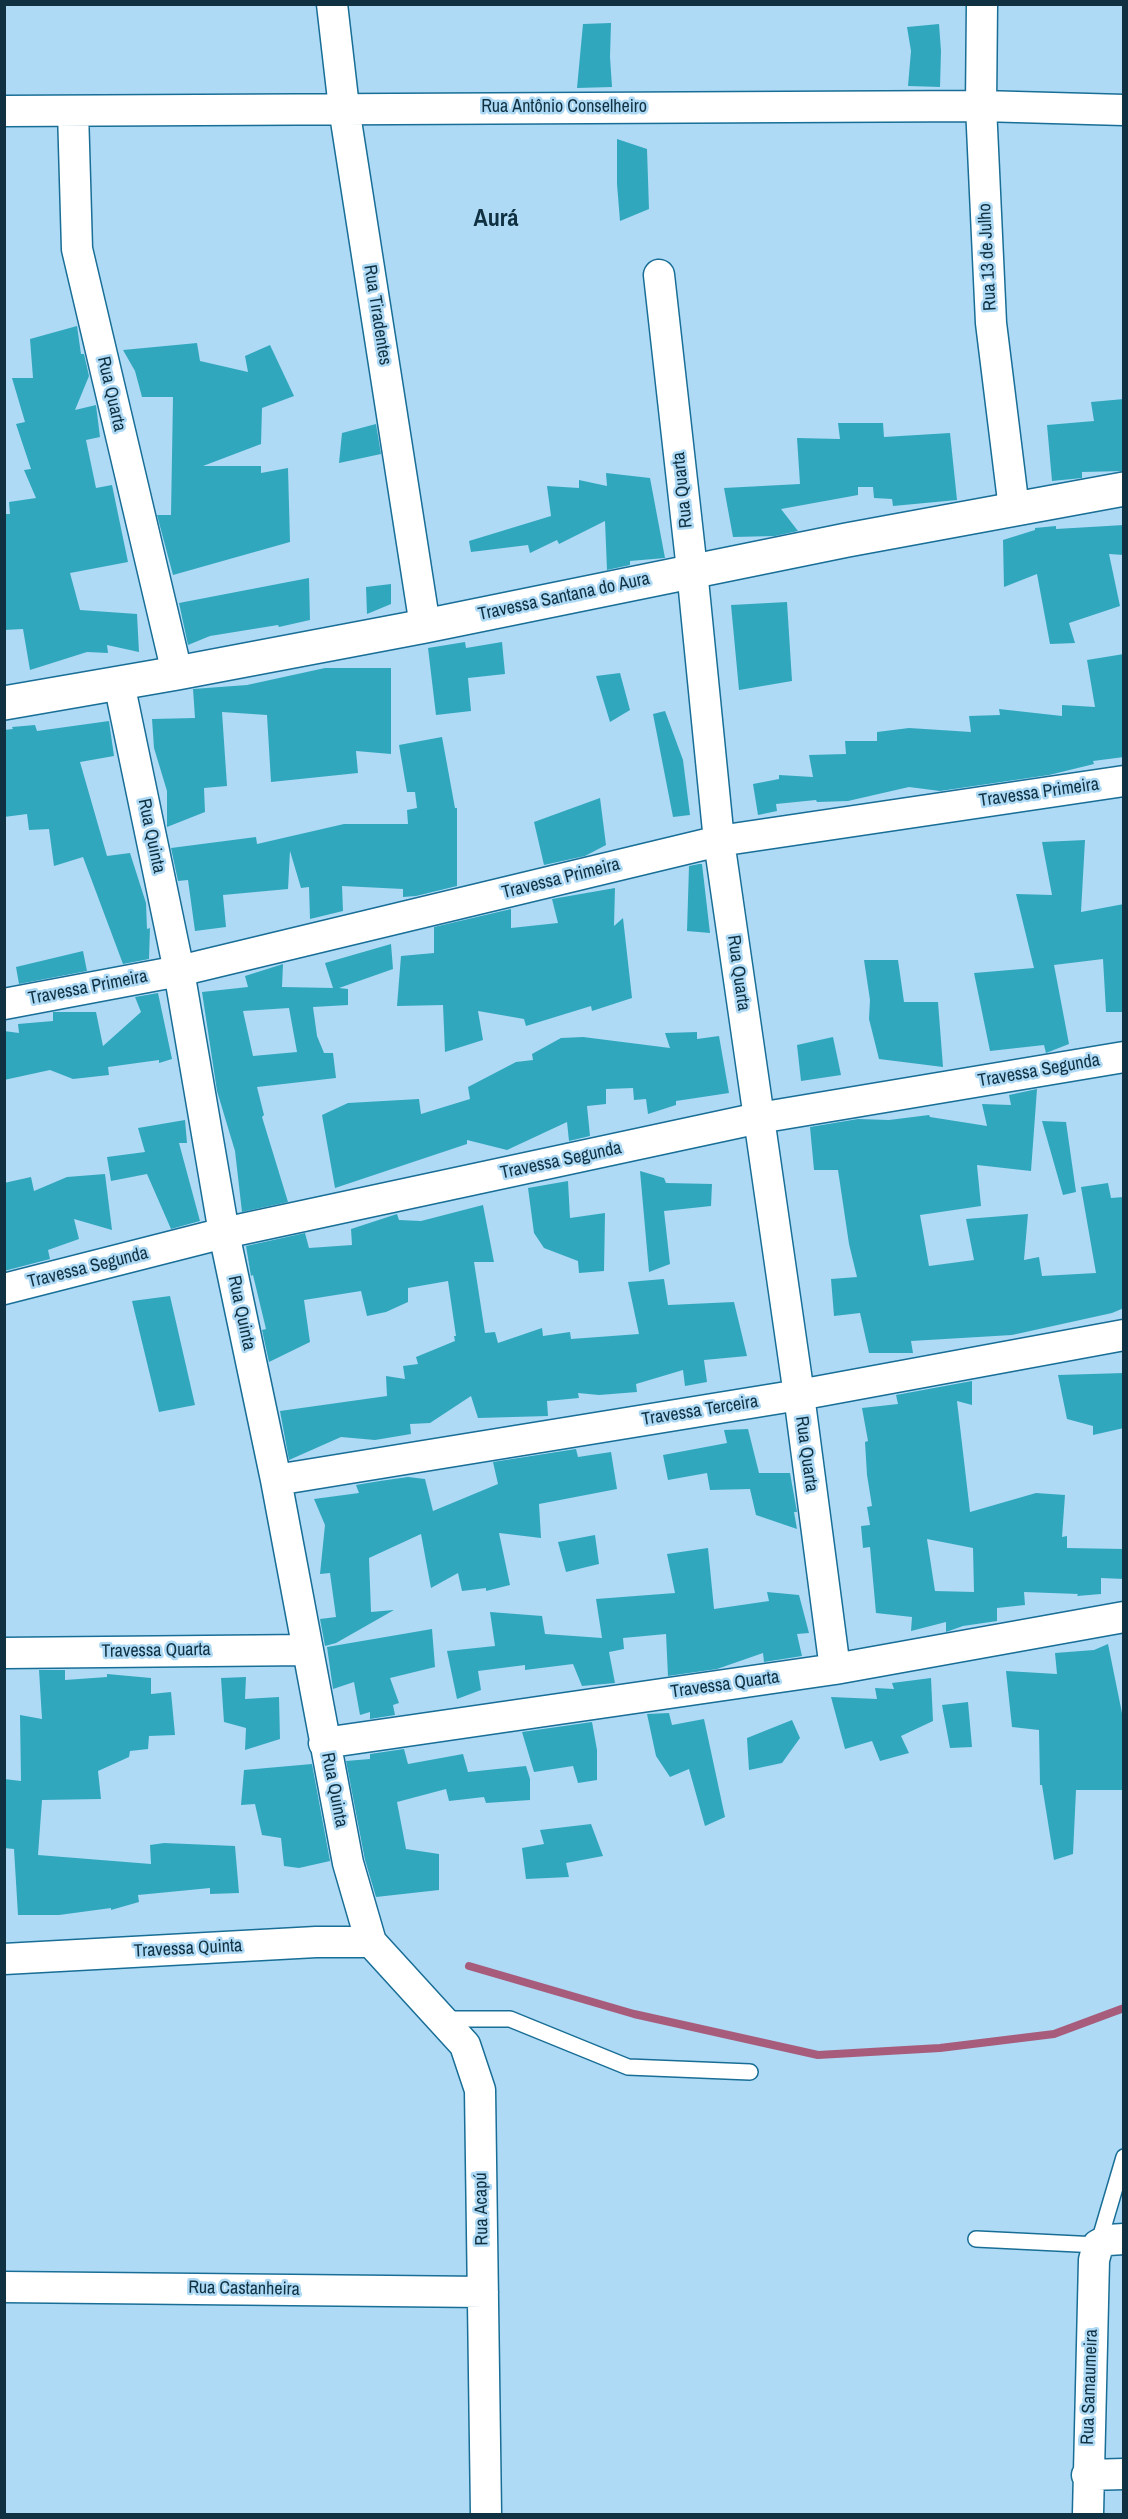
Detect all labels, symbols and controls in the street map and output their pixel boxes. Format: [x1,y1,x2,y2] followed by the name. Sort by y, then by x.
[481,96,647,118] street label: Rua Antônio Conselheiro
[974,203,1002,311] street label: Rua 13 de Julho
[474,206,518,234] district label: Aurá
[358,263,396,367] street label: Rua Tiradentes
[92,354,130,434] street label: Rua Quarta
[668,451,698,529] street label: Rua Quarta
[476,568,652,626] street label: Travessa Santana do Aura
[978,774,1100,812] street label: Travessa Primeira
[133,797,169,875] street label: Rua Quinta
[500,854,622,904] street label: Travessa Primeira
[722,934,754,1012] street label: Rua Quarta
[27,966,149,1010] street label: Travessa Primeira
[976,1050,1102,1092] street label: Travessa Segunda
[498,1138,624,1184] street label: Travessa Segunda
[26,1243,150,1293] street label: Travessa Segunda
[223,1274,259,1352] street label: Rua Quinta
[640,1391,760,1431] street label: Travessa Terceira
[790,1415,822,1493] street label: Rua Quarta
[101,1639,211,1663] street label: Travessa Quarta
[669,1667,781,1703] street label: Travessa Quarta
[316,1751,352,1829] street label: Rua Quinta
[133,1935,243,1963] street label: Travessa Quinta
[471,2172,493,2246] street label: Rua Acapú
[188,2277,300,2301] street label: Rua Castanheira
[1077,2329,1103,2445] street label: Rua Samaumeira

